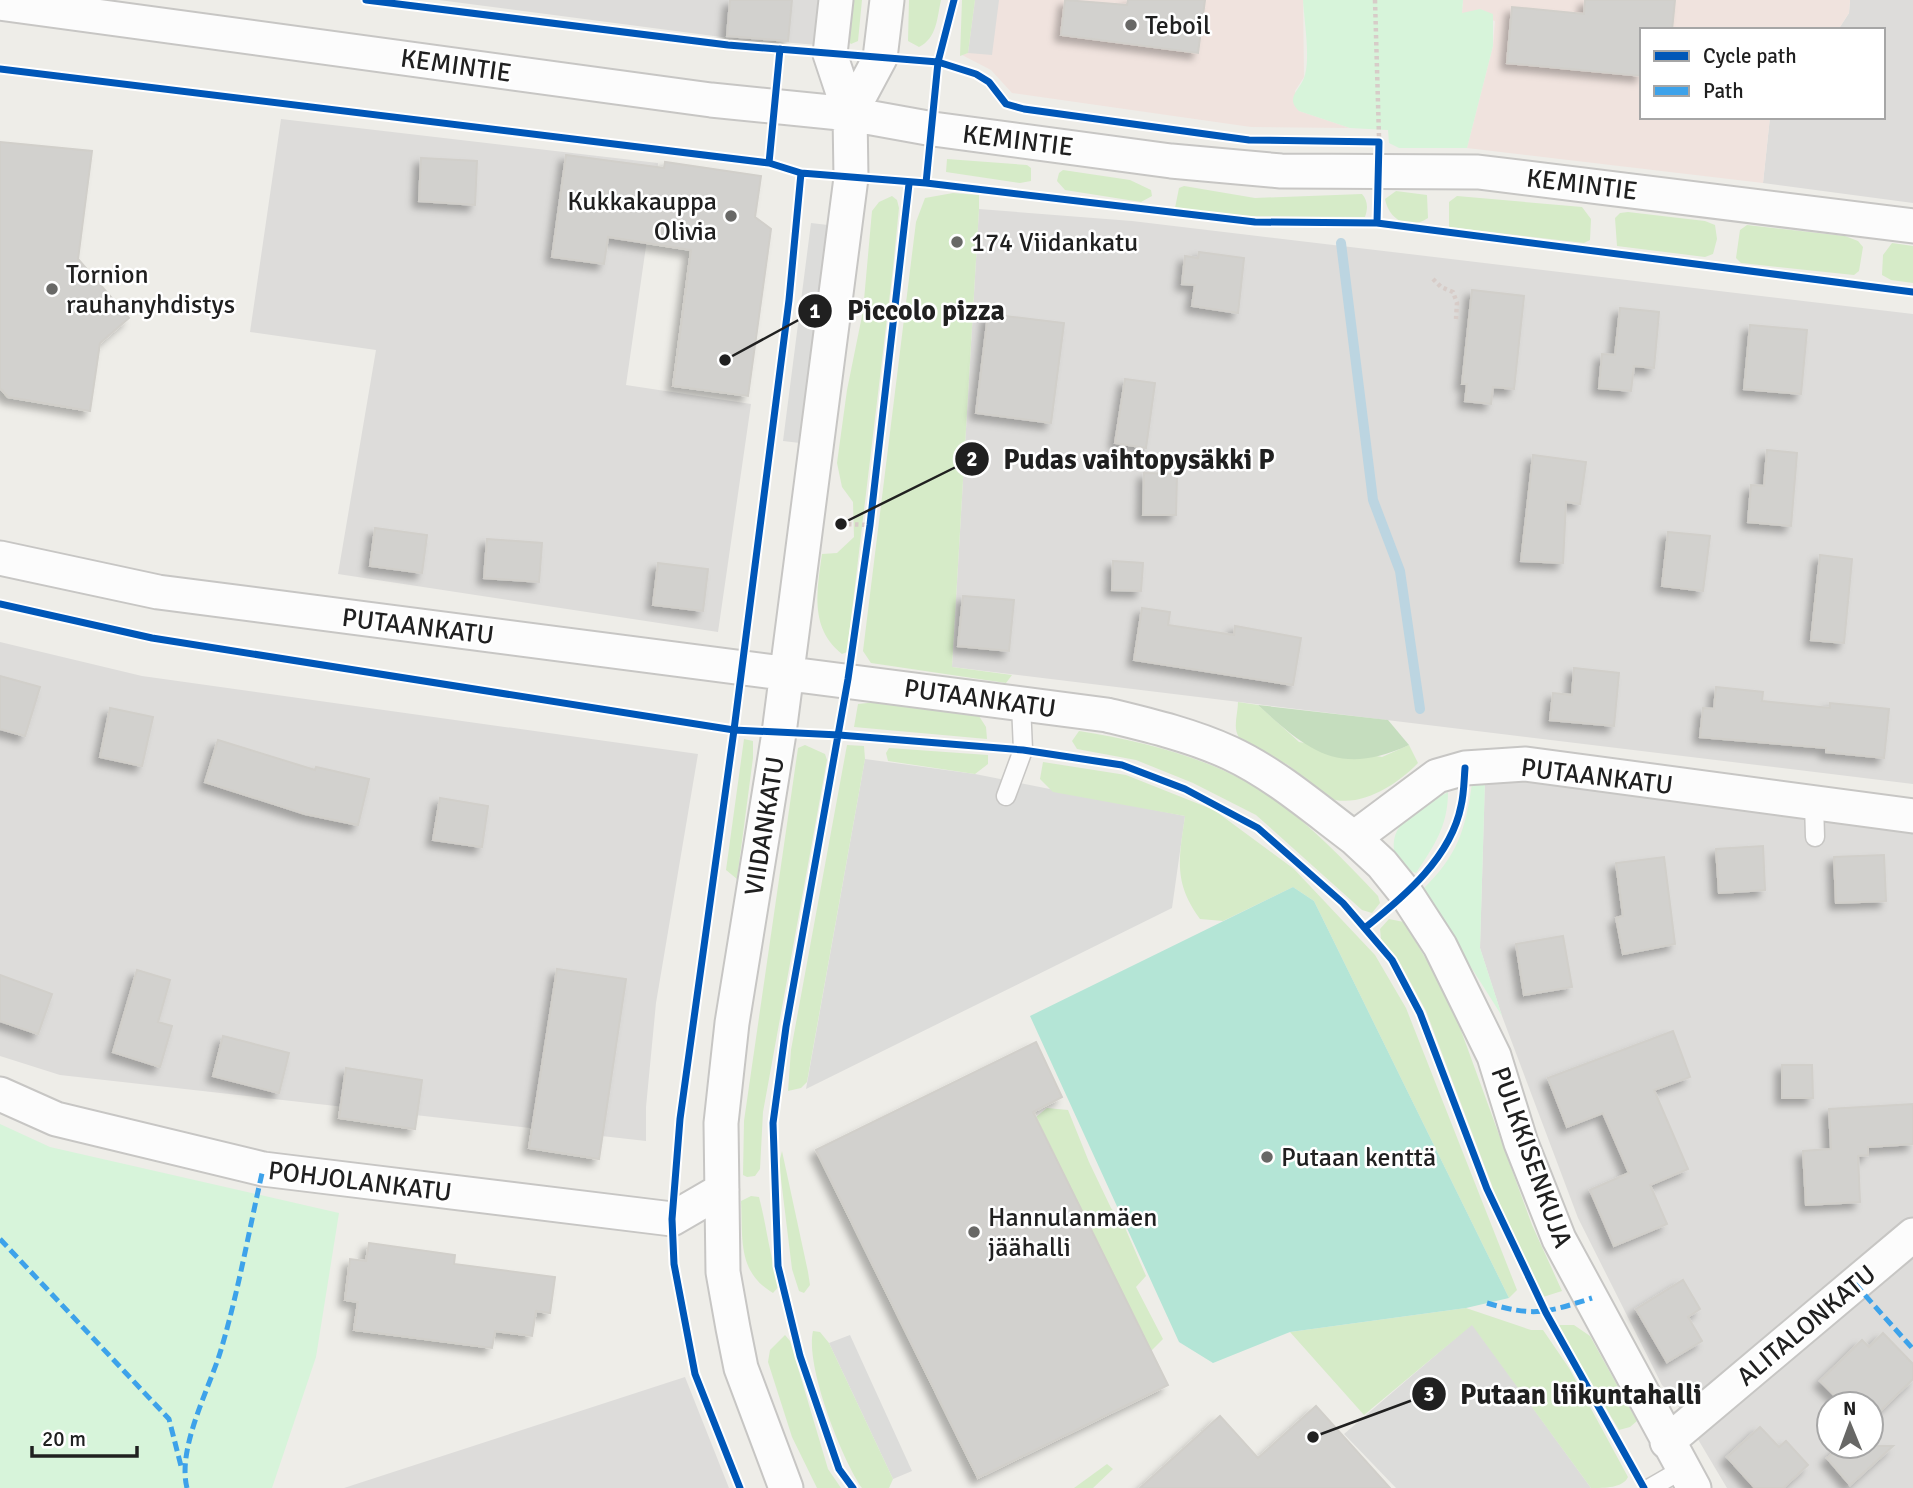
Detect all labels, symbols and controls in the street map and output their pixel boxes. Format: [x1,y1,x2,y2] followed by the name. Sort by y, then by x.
[1145,10,1211,42] place label: Teboil
[1123,17,1139,33] marker: Teboil
[1640,28,1885,119] legend
[398,42,513,90] street label: KEMINTIE
[1703,43,1797,69] text: Cycle path
[1703,78,1744,104] text: Path
[961,118,1075,164] street label: KEMINTIE
[1525,162,1639,208] street label: KEMINTIE
[567,186,717,248] place label: Kukkakauppa Olivia
[723,208,739,224] marker: Kukkakauppa Olivia
[971,227,1138,259] place label: 174 Viidankatu
[949,234,965,250] marker: 174 Viidankatu
[66,259,235,321] place label: Tornion rauhanyhdistys
[44,281,60,297] marker: Tornion rauhanyhdistys
[798,286,1019,335] callout: Piccolo pizza
[847,294,1005,328] text: Piccolo pizza
[809,298,821,324] text: 1
[954,434,1289,483] callout: Pudas vaihtopysäkki P
[1003,443,1275,477] text: Pudas vaihtopysäkki P
[966,446,978,472] text: 2
[340,602,496,652] street label: PUTAANKATU
[902,673,1058,725] street label: PUTAANKATU
[1519,752,1675,802] street label: PUTAANKATU
[738,754,792,898] street label: VIIDANKATU
[1483,1062,1579,1252] street label: PULKKISENKUJA
[1281,1142,1436,1174] place label: Putaan kenttä
[1259,1149,1275,1165] marker: Putaan kenttä
[266,1155,454,1209] street label: POHJOLANKATU
[988,1202,1157,1264] place label: Hannulanmäen jäähalli
[966,1224,982,1240] marker: Hannulanmäen jäähalli
[1731,1258,1883,1393] street label: ALITALONKATU
[1411,1369,1716,1418] callout: Putaan liikuntahalli
[1460,1378,1702,1412] text: Putaan liikuntahalli
[1423,1381,1435,1407] text: 3
[1815,1390,1885,1460] north arrow
[1843,1397,1857,1421] text: N
[32,1414,136,1458] scale bar
[42,1426,86,1452] text: 20 m

